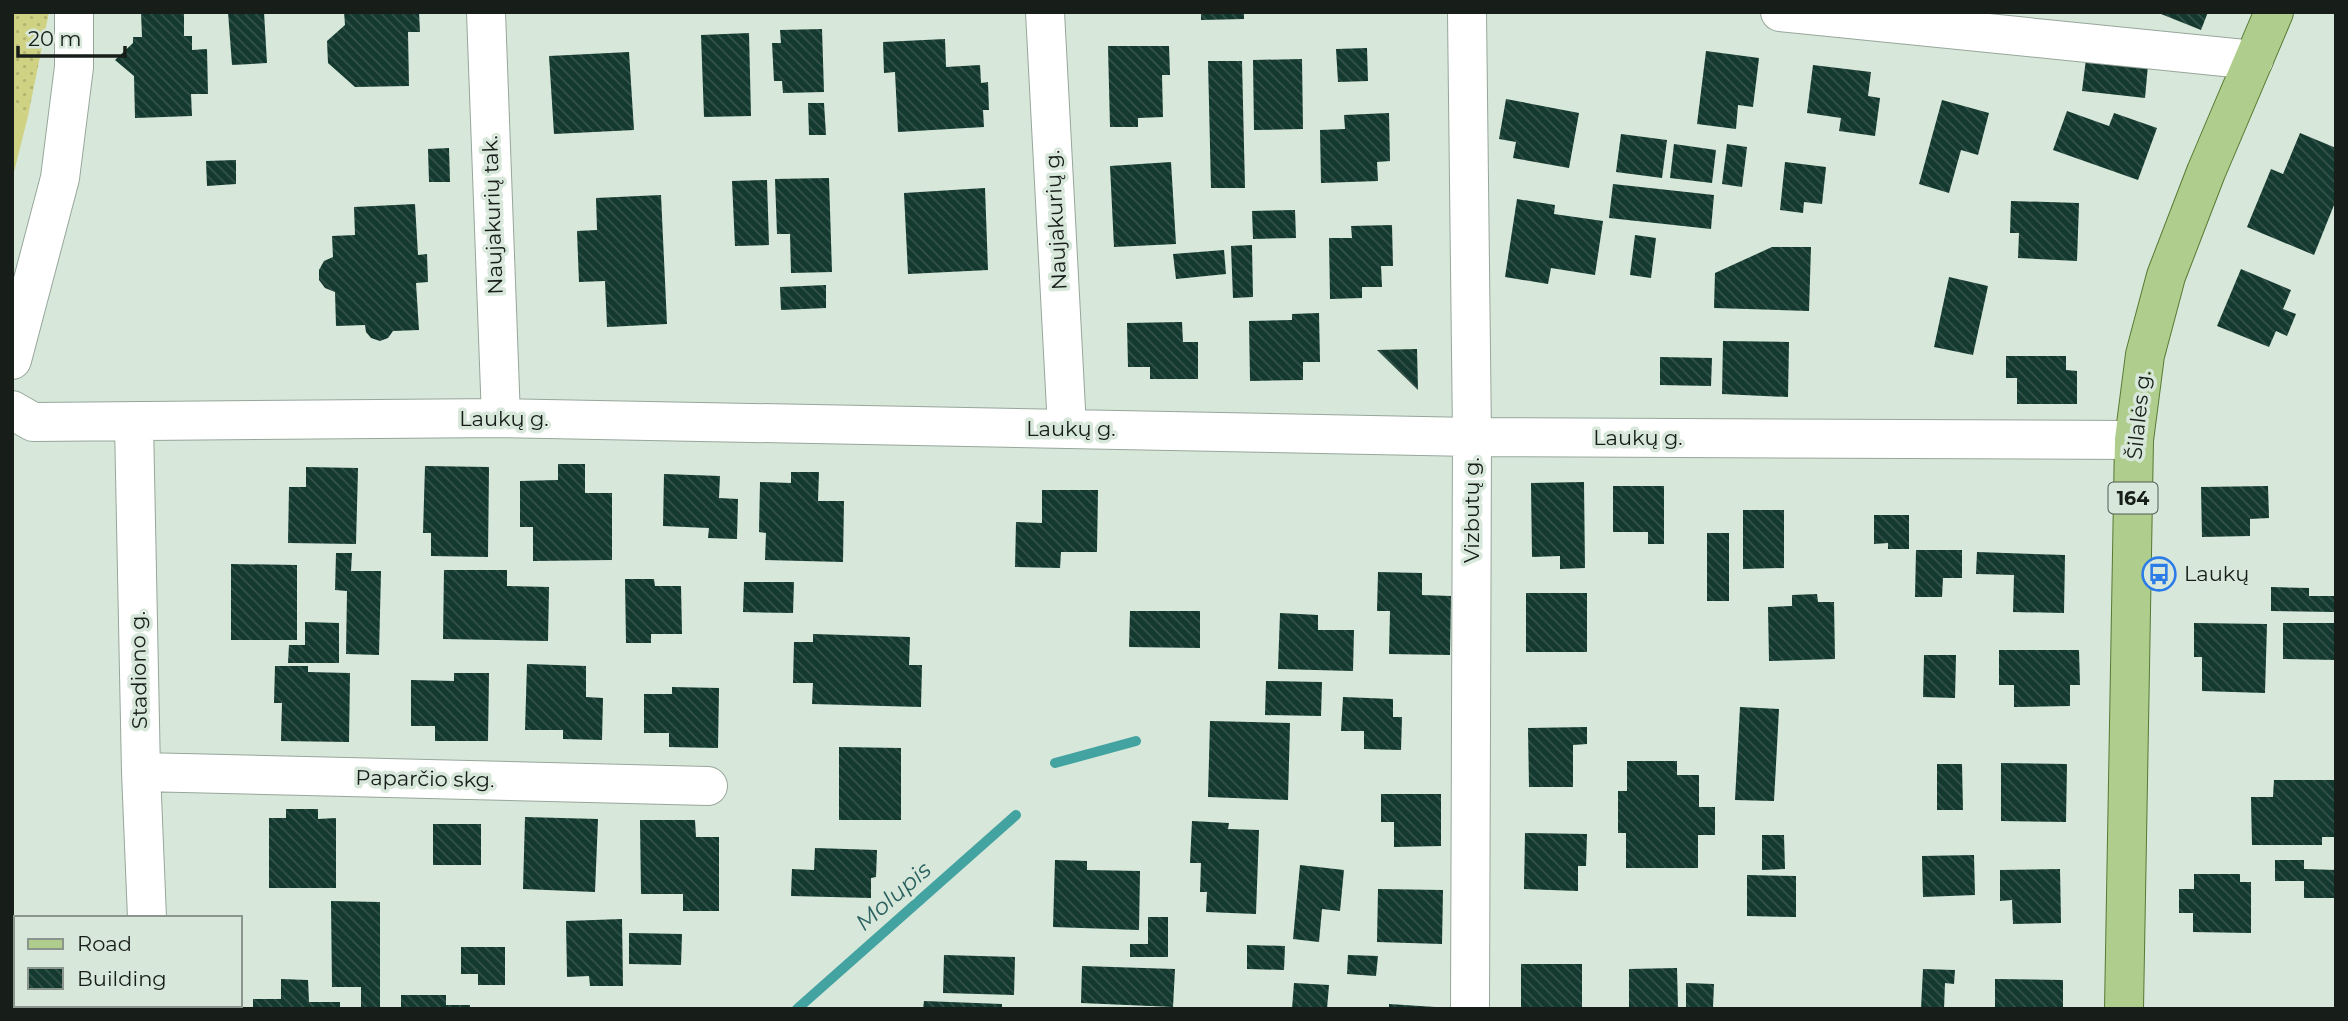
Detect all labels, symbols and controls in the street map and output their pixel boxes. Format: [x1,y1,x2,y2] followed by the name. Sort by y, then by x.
[18,14,124,58] scale bar
[28,26,82,51] text: 20 m
[477,135,508,295] street label: Naujakurių tak.
[1039,149,1072,291] street label: Naujakurių g.
[2121,369,2156,461] street label: Šilalės g.
[459,406,549,431] street label: Laukų g.
[1026,416,1116,441] street label: Laukų g.
[1593,425,1683,450] street label: Laukų g.
[1459,457,1484,563] street label: Vizbutų g.
[2108,482,2158,513] road number: 164
[2140,555,2178,593] bus stop icon: Laukų
[2184,561,2249,586] place label: Laukų
[125,611,152,729] street label: Stadiono g.
[355,765,495,792] street label: Paparčio skg.
[849,856,937,936] water label: Molupis
[14,916,242,1007] legend
[77,931,132,956] text: Road
[77,966,167,991] text: Building

